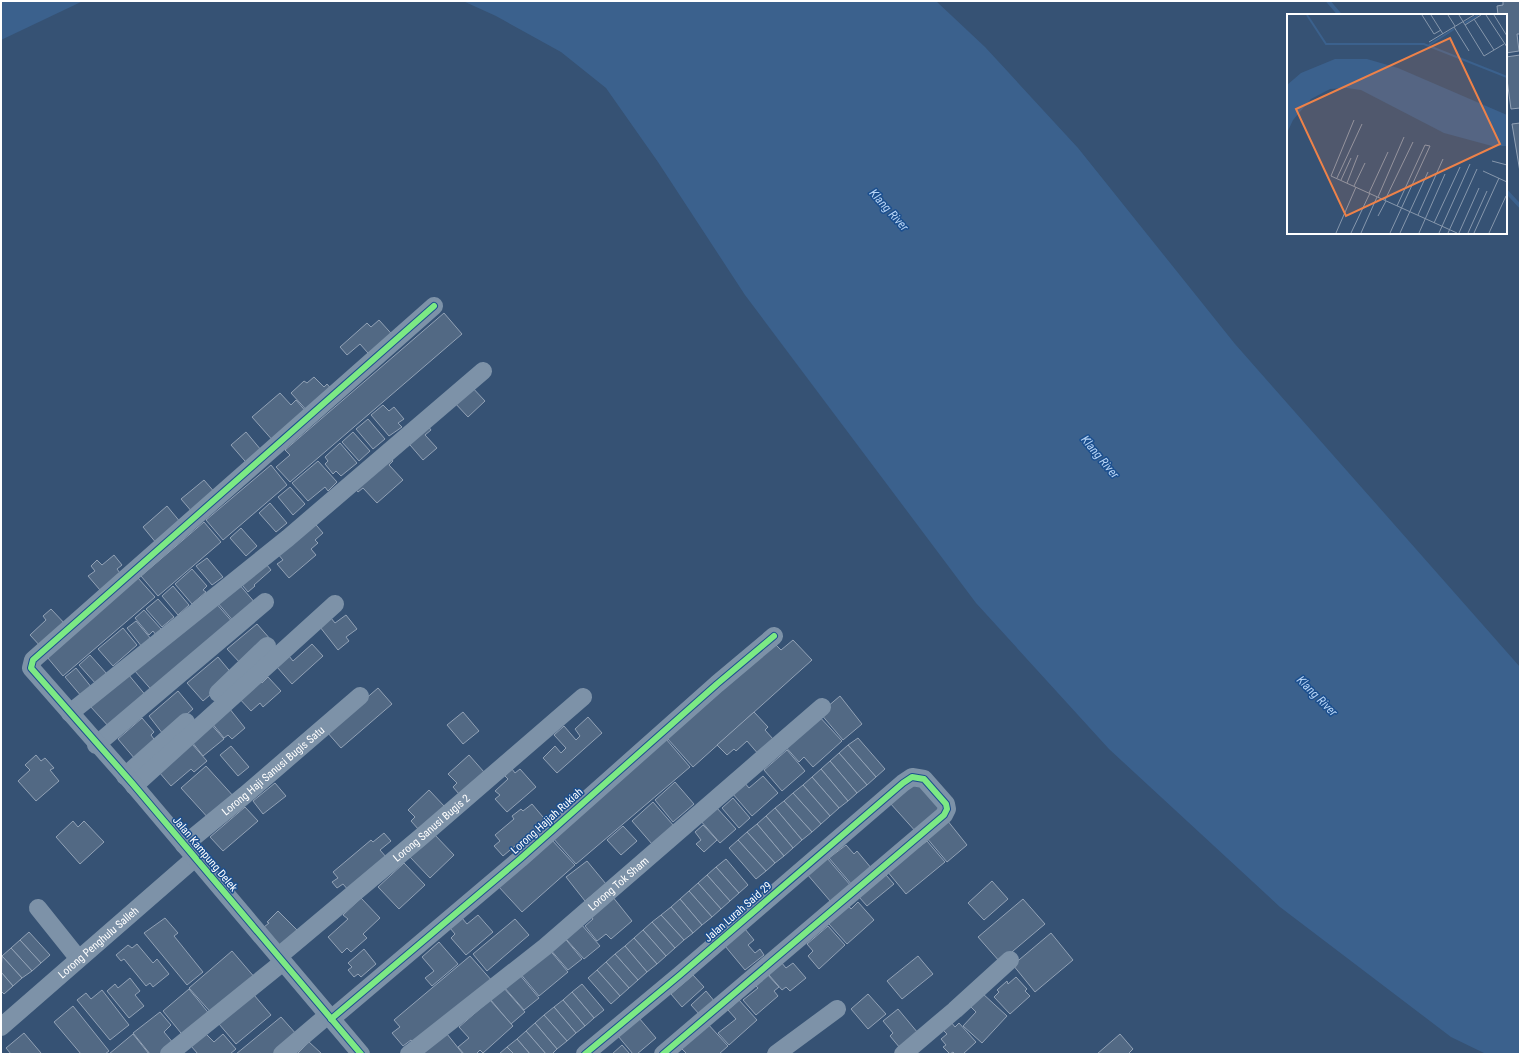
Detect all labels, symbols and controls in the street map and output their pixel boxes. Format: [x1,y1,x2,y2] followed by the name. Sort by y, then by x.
[1287,14,1507,234] inset map
[867,186,912,234] water label: Klang River
[1078,433,1122,482] water label: Klang River
[1294,673,1340,719] water label: Klang River
[219,723,327,818] street label: Lorong Haji Sanusi Bugis Satu
[508,785,586,857] street label: Lorong Hajjah Rukiah
[390,791,472,864] street label: Lorong Sanusi Bugis 2
[170,814,240,894] street label: Jalan Kampung Delek
[586,854,651,913] street label: Lorong Tok Sham
[702,879,774,945] street label: Jalan Lurah Said 29
[55,904,141,981] street label: Lorong Penghulu Salleh

